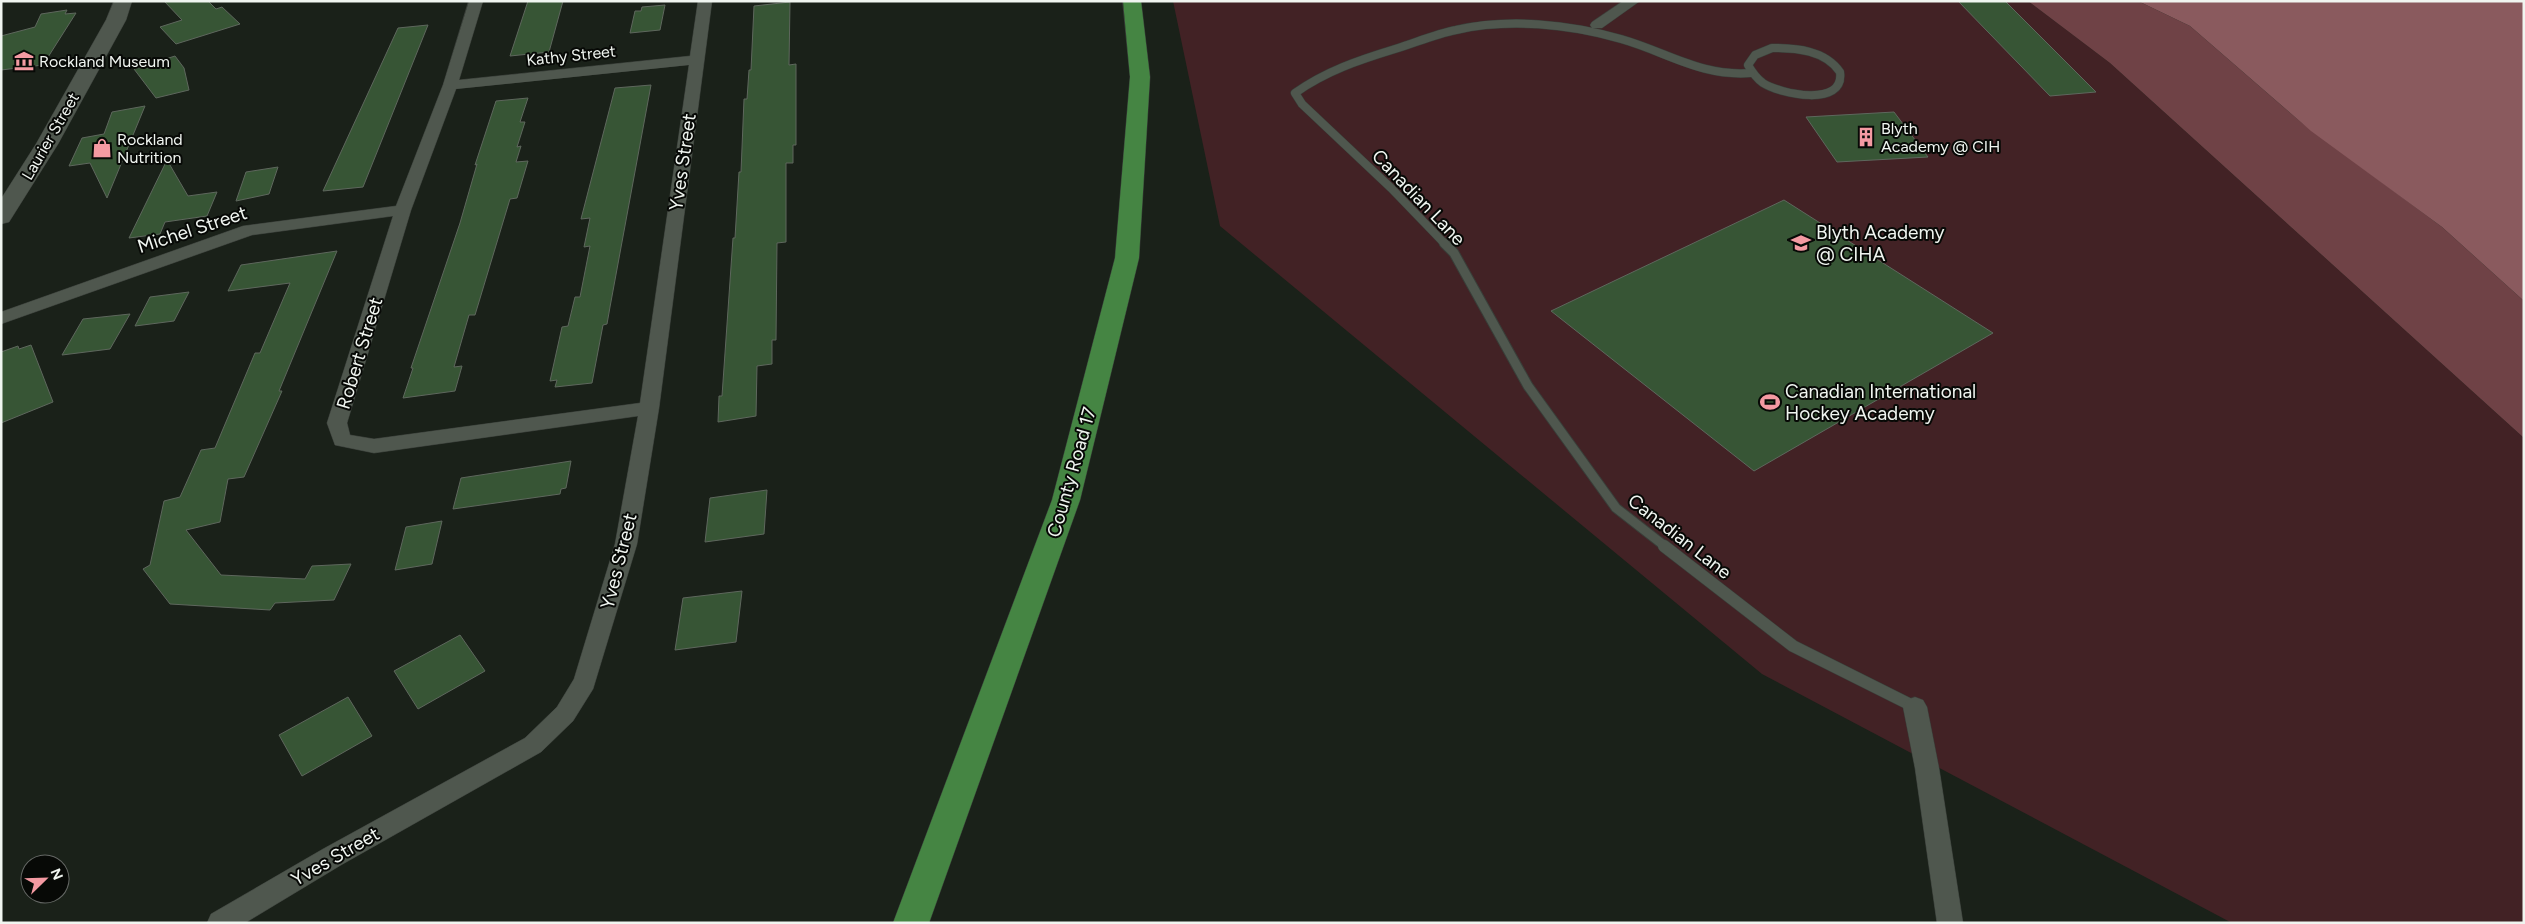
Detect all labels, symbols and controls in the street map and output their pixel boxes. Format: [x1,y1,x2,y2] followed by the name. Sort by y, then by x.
[525,41,617,70] street label: Kathy Street
[13,50,35,72] museum icon: Rockland Museum
[39,52,170,71] place label: Rockland Museum
[18,89,83,183] street label: Laurier Street
[664,112,701,212] street label: Yves Street
[1881,119,2000,156] place label: Blyth Academy @ CIH
[1855,126,1877,148] building icon: Blyth Academy @ CIH
[117,130,183,167] place label: Rockland Nutrition
[91,137,113,159] shop icon: Rockland Nutrition
[1367,144,1470,250] street label: Canadian Lane
[134,201,250,258] street label: Michel Street
[1816,221,1945,266] place label: Blyth Academy @ CIHA
[1790,232,1812,254] school or university icon: Blyth Academy @ CIHA
[332,294,387,412] street label: Robert Street
[1785,380,1976,425] place label: Canadian International Hockey Academy
[1759,391,1781,413] sports icon: Canadian International Hockey Academy
[1042,404,1101,540] street label: County Road 17
[1623,489,1736,584] street label: Canadian Lane
[595,511,642,611] street label: Yves Street
[287,822,383,891] street label: Yves Street
[20,854,70,904] north arrow
[47,866,66,882] text: N

